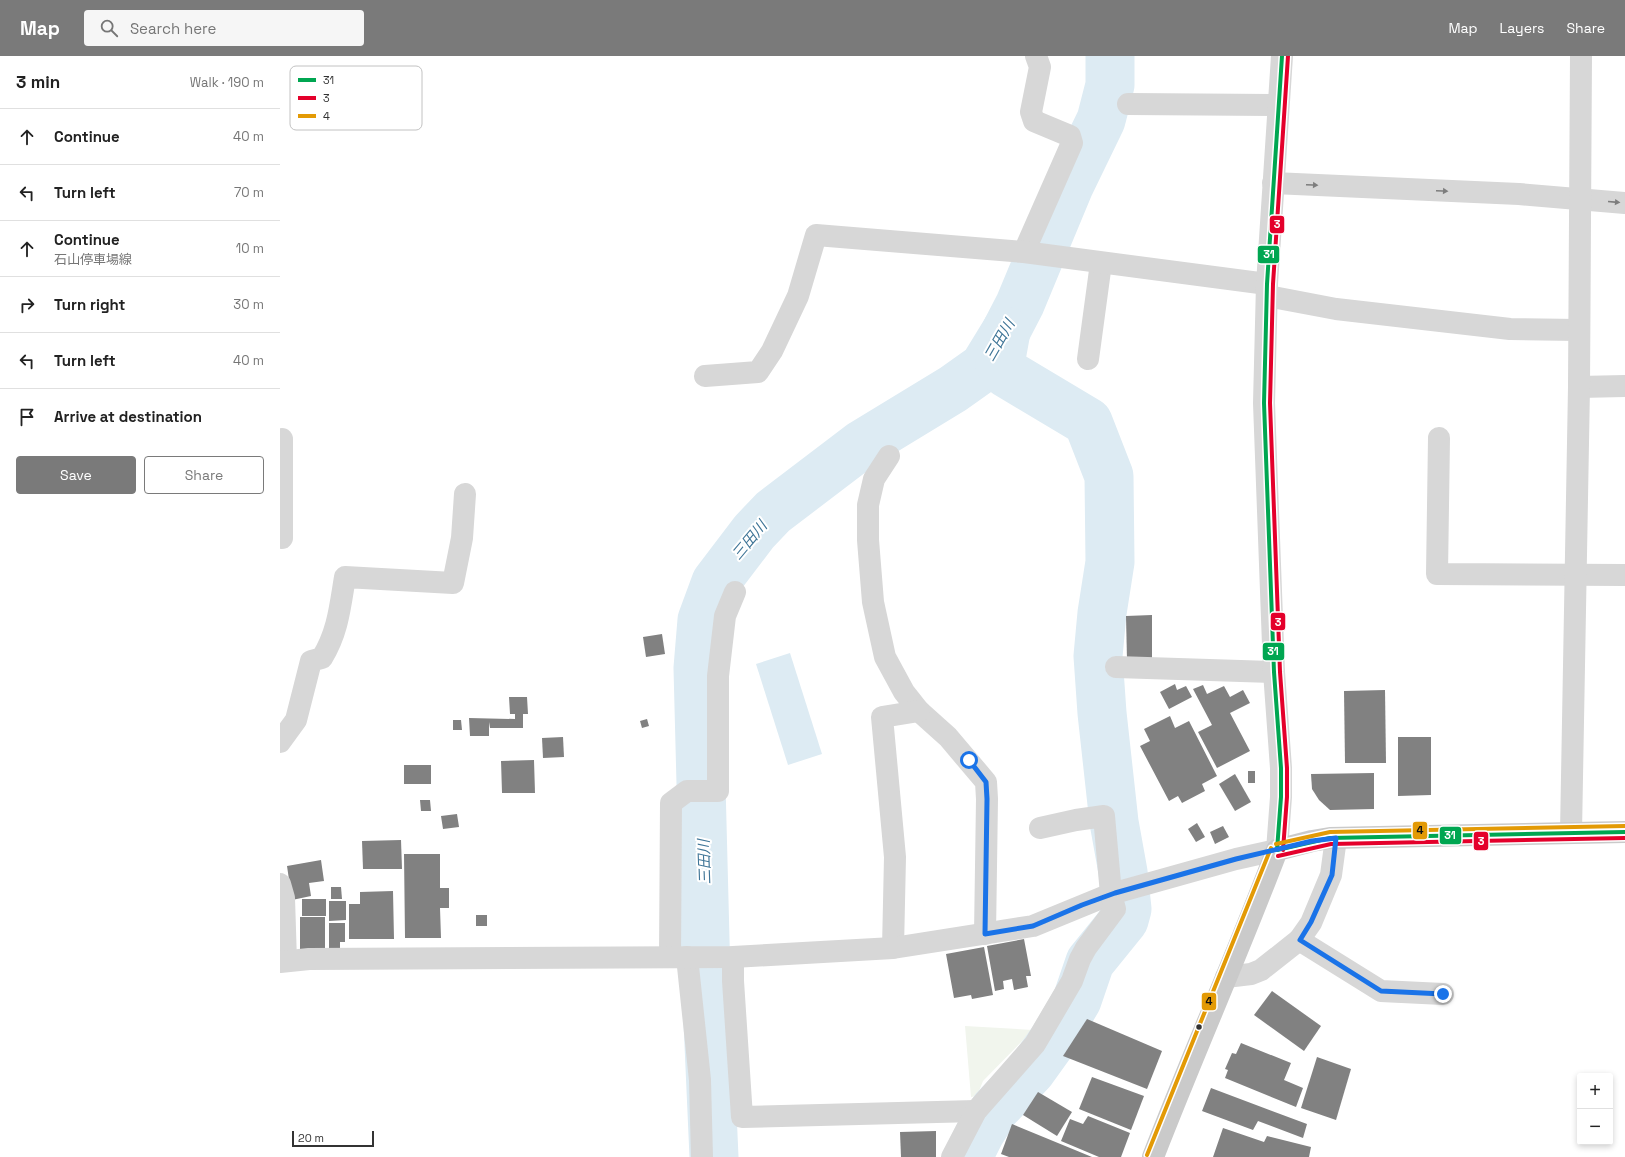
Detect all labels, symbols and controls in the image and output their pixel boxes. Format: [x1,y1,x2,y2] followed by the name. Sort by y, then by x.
[84,10,364,46] search box
[20,16,60,41] text: Map
[98,17,120,39] icon: search
[130,19,216,38] text: Search here
[1448,19,1478,37] text: Map
[1500,19,1544,37] text: Layers
[1566,19,1605,37] text: Share
[290,66,422,130] legend
[16,71,60,93] text: 3 min
[323,73,334,87] text: 31
[190,74,264,91] text: Walk · 190 m
[323,91,330,105] text: 3
[323,109,330,123] text: 4
[16,126,38,148] icon: ahead
[54,127,120,146] text: Continue
[233,128,264,145] text: 40 m
[16,182,38,204] icon: left
[1306,182,1319,188] one-way arrow
[54,183,116,202] text: Turn left
[234,184,264,201] text: 70 m
[1436,188,1449,194] one-way arrow
[1608,199,1620,206] one-way arrow
[1269,215,1285,234] line badge: 3
[1274,217,1281,231] text: 3
[54,230,120,249] text: Continue
[16,238,38,260] icon: ahead
[236,240,264,257] text: 10 m
[1257,245,1280,264] line badge: 31
[1263,247,1275,261] text: 31
[54,251,132,268] text: 石山停車場線
[16,294,38,316] icon: right
[54,295,125,314] text: Turn right
[233,296,264,313] text: 30 m
[980,314,1019,364] water label: 三田川
[16,350,38,372] icon: left
[54,351,116,370] text: Turn left
[233,352,264,369] text: 40 m
[16,406,38,428] icon: arrive
[54,407,202,426] text: Arrive at destination
[16,456,136,494] button: Save
[144,456,264,494] button: Share
[727,515,772,563] water label: 三田川
[1270,612,1286,631] line badge: 3
[1275,615,1282,629] text: 3
[1262,642,1285,661] line badge: 31
[1267,644,1279,658] text: 31
[960,751,978,769] route start
[1412,821,1428,840] line badge: 4
[1417,823,1424,837] text: 4
[1439,826,1462,845] line badge: 31
[1444,828,1456,842] text: 31
[1473,831,1489,851] line badge: 3
[1478,834,1485,848] text: 3
[694,837,714,885] water label: 三田川
[1434,985,1452,1003] route end
[1201,992,1217,1011] line badge: 4
[1206,994,1213,1008] text: 4
[1194,1022,1204,1032] unlabelled marker
[1577,1073,1613,1145] map controls
[1577,1073,1613,1109] button: +
[1577,1109,1613,1145] button: −
[292,1129,374,1148] scale bar
[298,1131,324,1145] text: 20 m

